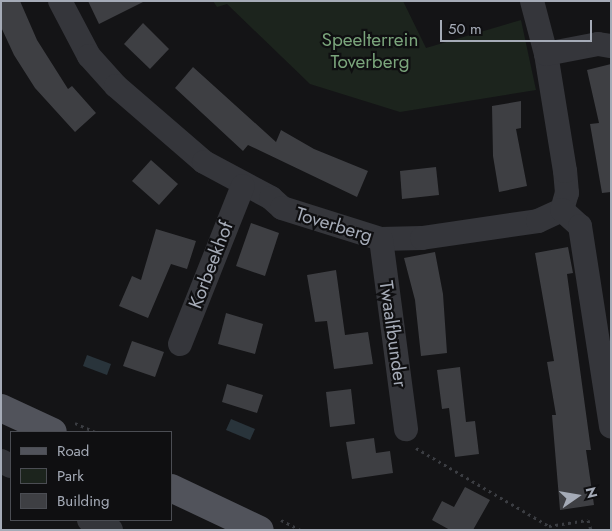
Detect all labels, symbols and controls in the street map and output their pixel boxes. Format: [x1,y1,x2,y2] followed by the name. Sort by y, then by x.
[442,10,594,42] scale bar
[448,18,482,40] text: 50 m
[322,29,418,73] park label: Speelterrein Toverberg
[293,203,375,247] street label: Toverberg
[184,218,238,312] street label: Korbeekhof
[374,279,412,389] street label: Twaalfbunder
[10,431,172,521] legend
[57,440,89,462] text: Road
[57,465,84,487] text: Park
[552,471,602,521] north arrow
[581,485,603,500] text: N
[57,490,109,512] text: Building

